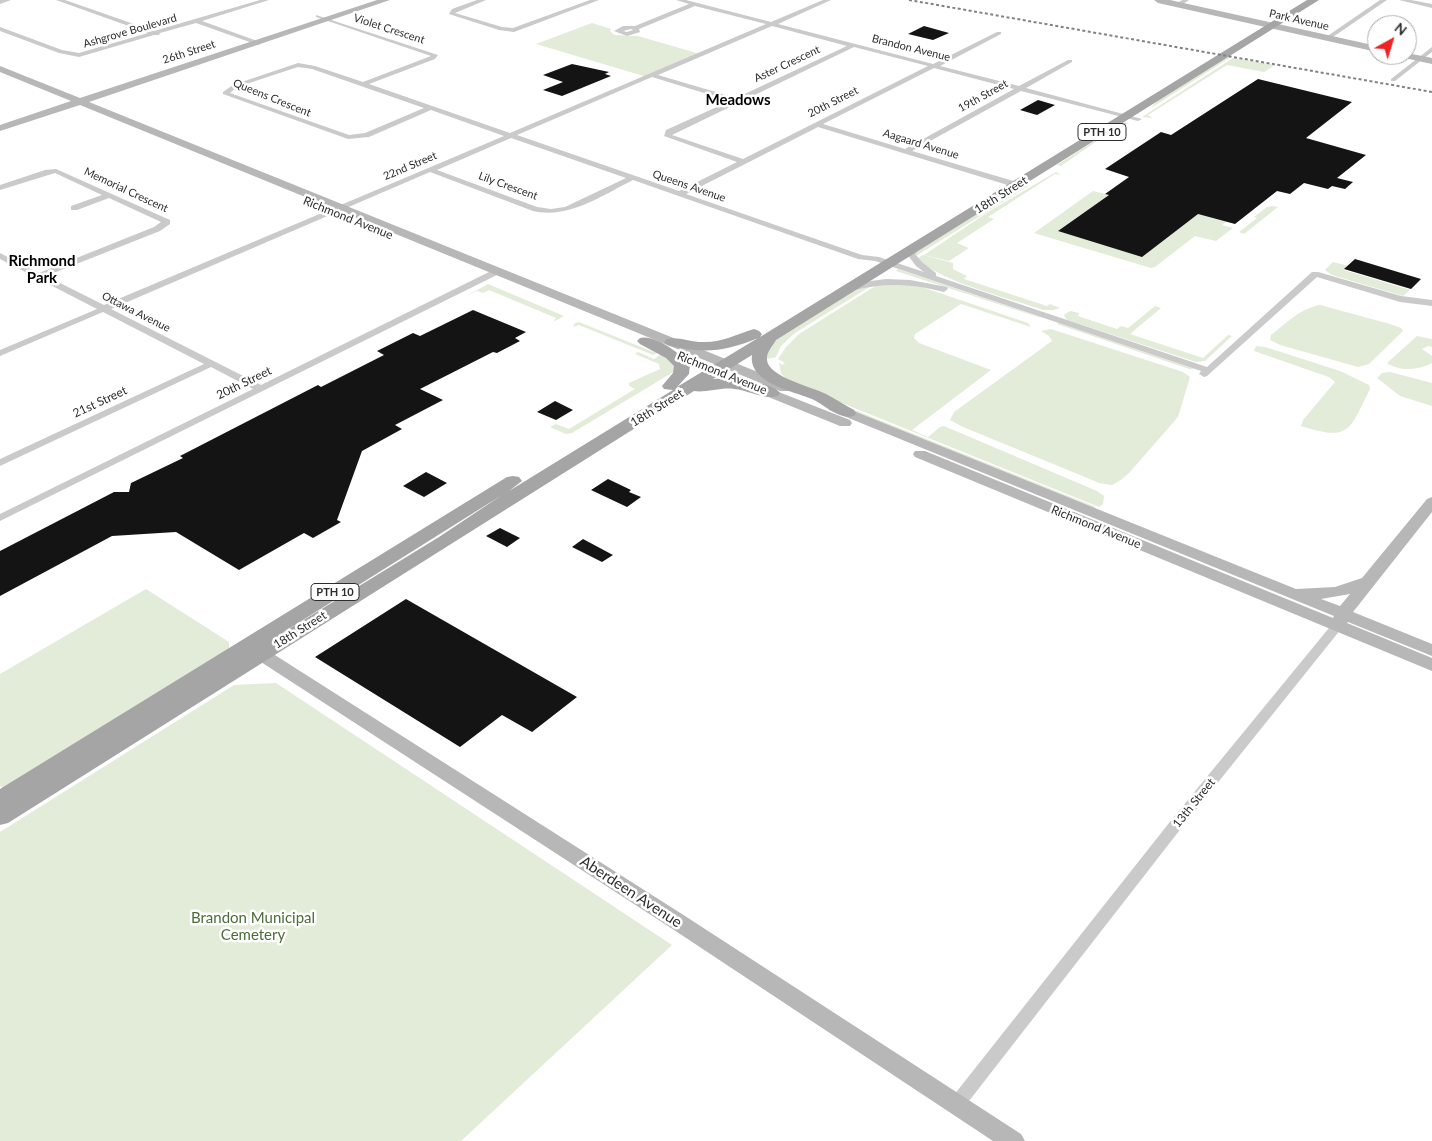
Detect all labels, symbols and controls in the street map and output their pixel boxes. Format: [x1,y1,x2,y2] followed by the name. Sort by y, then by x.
[1268,7,1330,33] street label: Park Avenue
[82,11,178,51] street label: Ashgrove Boulevard
[352,11,426,47] street label: Violet Crescent
[1367,15,1417,65] north arrow
[1392,19,1411,39] text: N
[870,32,952,64] street label: Brandon Avenue
[161,37,217,67] street label: 26th Street
[752,43,822,85] street label: Aster Crescent
[231,76,313,120] street label: Queens Crescent
[956,77,1010,115] street label: 19th Street
[806,84,860,120] street label: 20th Street
[705,91,771,109] district label: Meadows
[1078,124,1126,140] road number: PTH 10
[881,126,961,162] street label: Aagaard Avenue
[381,149,439,183] street label: 22nd Street
[82,165,170,215] street label: Memorial Crescent
[651,167,727,205] street label: Queens Avenue
[477,169,539,203] street label: Lily Crescent
[972,173,1030,217] street label: 18th Street
[301,193,395,243] street label: Richmond Avenue
[8,252,76,287] district label: Richmond Park
[100,289,172,335] street label: Ottawa Avenue
[675,348,769,398] street label: Richmond Avenue
[214,363,274,403] street label: 20th Street
[71,383,129,421] street label: 21st Street
[628,386,686,430] street label: 18th Street
[1049,502,1143,552] street label: Richmond Avenue
[311,584,359,600] road number: PTH 10
[271,608,329,652] street label: 18th Street
[1170,775,1218,831] street label: 13th Street
[577,852,685,932] street label: Aberdeen Avenue
[191,909,315,944] park label: Brandon Municipal Cemetery

